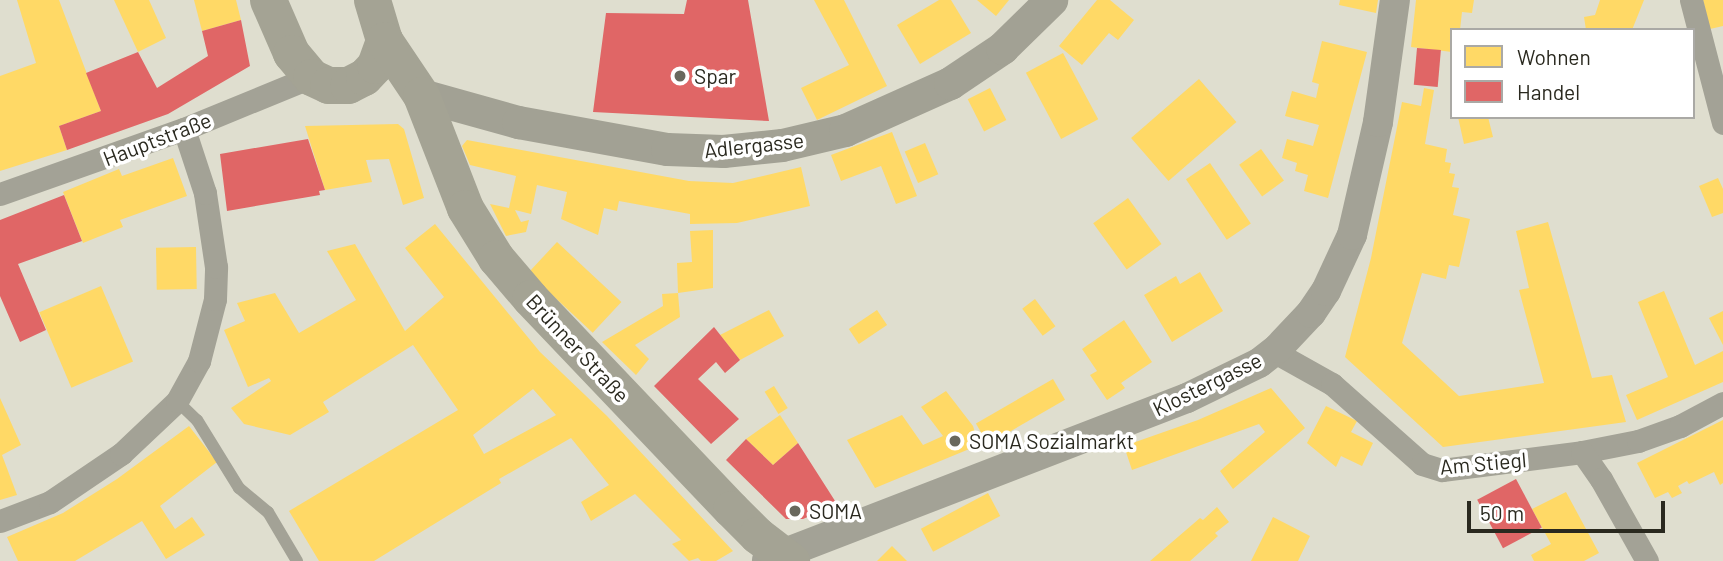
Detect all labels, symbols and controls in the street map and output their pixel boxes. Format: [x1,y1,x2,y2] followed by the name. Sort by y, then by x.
[1450,28,1695,119] legend
[1517,44,1591,69] text: Wohnen
[694,63,736,89] place label: Spar
[672,68,688,84] marker: Spar
[1517,79,1580,104] text: Handel
[99,107,215,171] street label: Hauptstraße
[703,127,805,163] street label: Adlergasse
[521,289,635,407] street label: Brünner Straße
[1148,347,1266,421] street label: Klostergasse
[969,428,1134,454] place label: SOMA Sozialmarkt
[947,433,963,449] marker: SOMA Sozialmarkt
[1439,447,1527,479] street label: Am Stiegl
[1471,488,1669,532] scale bar
[809,498,862,524] place label: SOMA
[1480,500,1524,525] text: 50 m
[787,503,803,519] marker: SOMA

